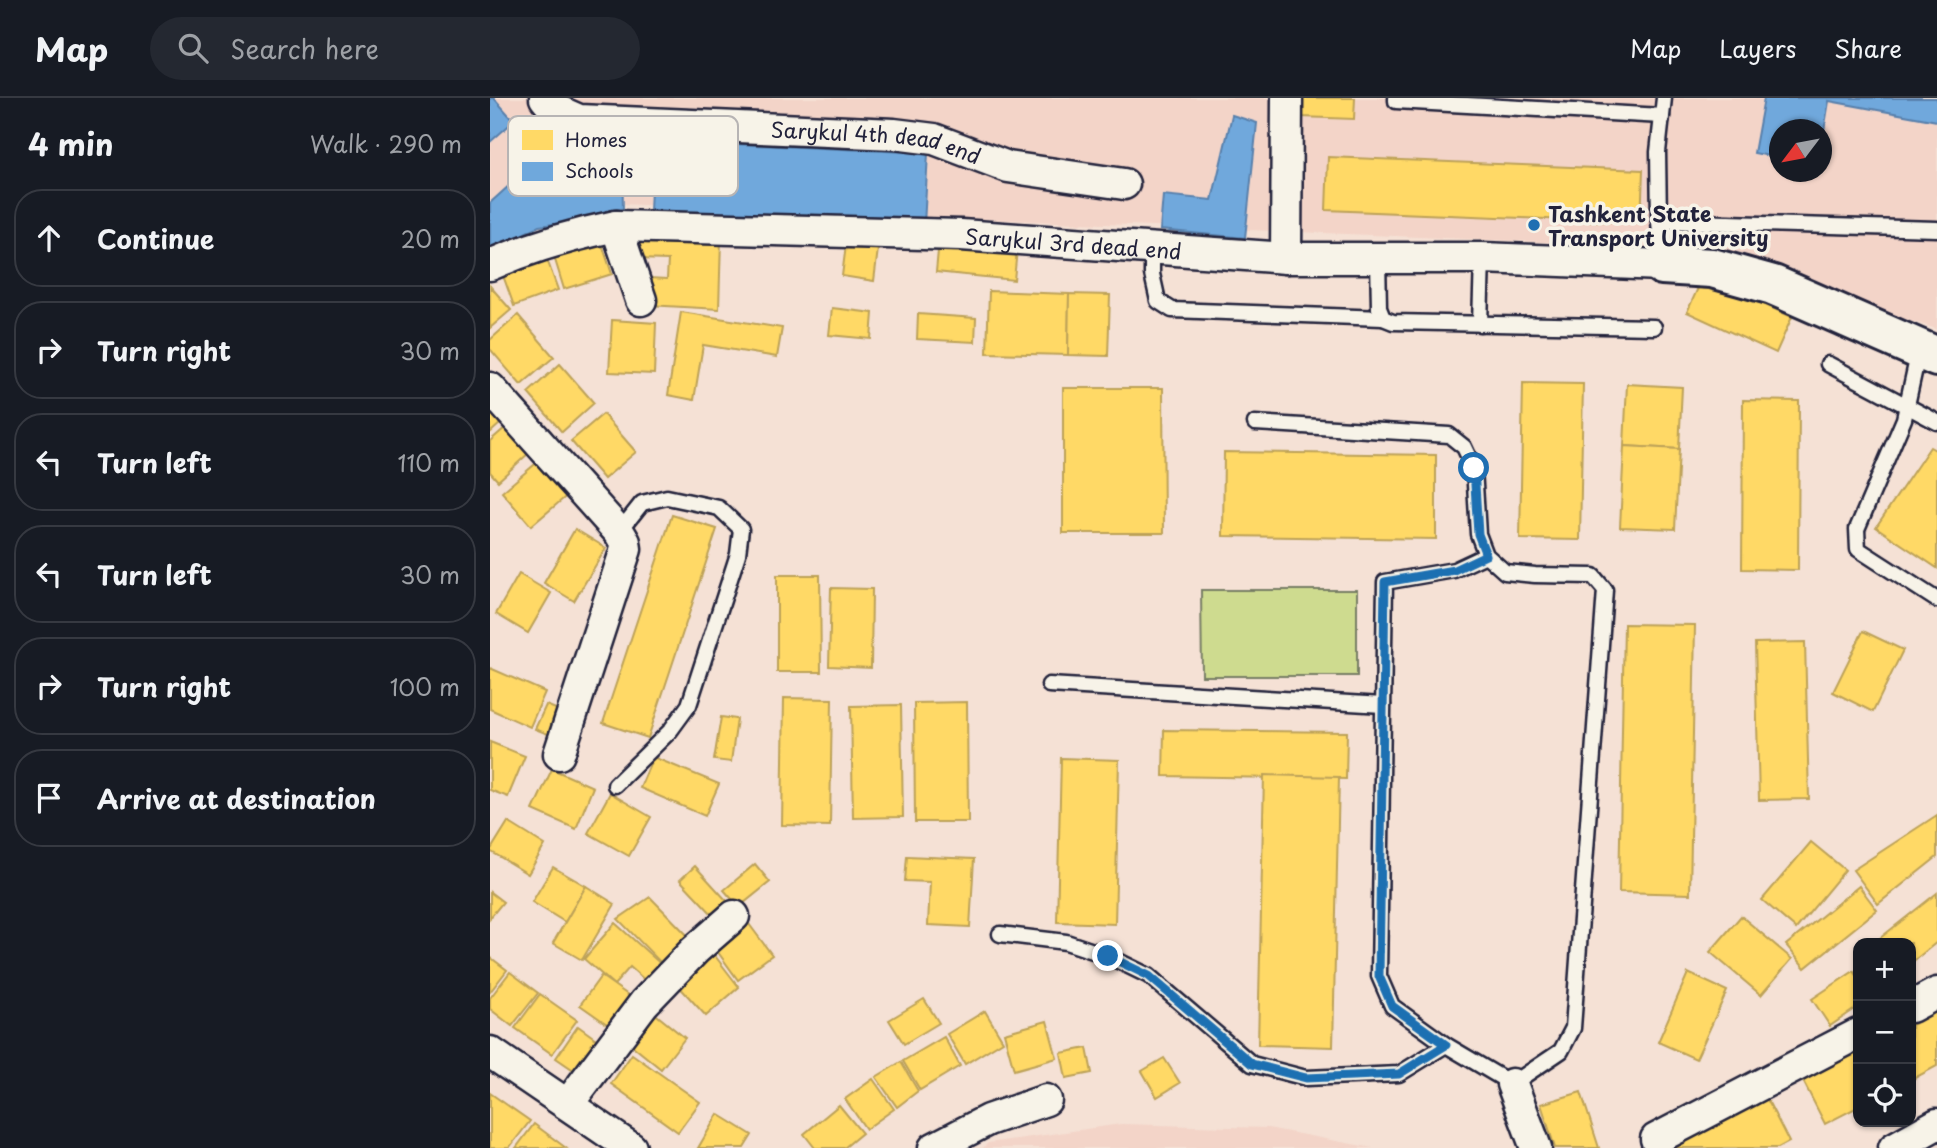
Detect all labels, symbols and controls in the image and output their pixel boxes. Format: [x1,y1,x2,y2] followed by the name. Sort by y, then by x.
[150,17,640,80] search box
[35,23,108,73] text: Map
[174,29,212,67] icon: search
[230,29,379,68] text: Search here
[1630,30,1681,66] text: Map
[1719,30,1796,66] text: Layers
[1834,30,1902,66] text: Share
[770,113,986,171] street label: Sarykul 4th dead end
[508,116,738,196] legend
[1769,119,1832,182] north arrow
[28,121,114,166] text: 4 min
[565,125,627,153] text: Homes
[310,126,462,161] text: Walk · 290 m
[565,156,633,184] text: Schools
[1548,197,1769,253] place label: Tashkent State Transport University
[1526,217,1542,233] marker: Tashkent State Transport University
[30,219,68,257] icon: ahead
[97,219,214,258] text: Continue
[964,219,1183,267] street label: Sarykul 3rd dead end
[401,221,460,256] text: 20 m
[30,331,68,369] icon: right
[97,331,231,370] text: Turn right
[399,333,460,368] text: 30 m
[30,443,68,481] icon: left
[97,443,212,482] text: Turn left
[398,445,460,480] text: 110 m
[1458,452,1489,483] route start
[30,555,68,593] icon: left
[97,555,212,594] text: Turn left
[399,557,460,592] text: 30 m
[30,667,68,705] icon: right
[97,667,231,706] text: Turn right
[390,669,460,704] text: 100 m
[30,779,68,817] icon: arrive
[97,779,376,818] text: Arrive at destination
[1853,938,1916,1127] map controls
[1853,938,1916,1001] button: +
[1092,940,1123,971] route end
[1853,1001,1916,1064] button: −
[1853,1064,1916,1127] button: locate

